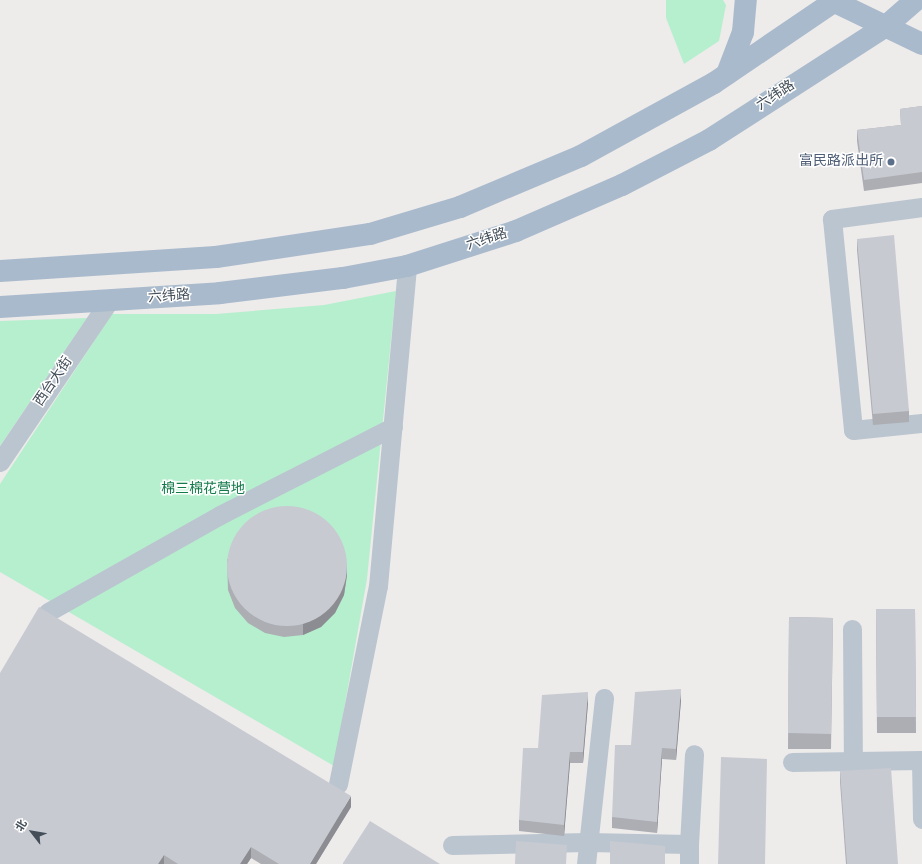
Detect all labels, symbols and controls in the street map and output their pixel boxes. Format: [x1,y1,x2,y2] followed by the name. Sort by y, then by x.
[754,78,798,114] street label: 六纬路
[799,154,883,170] place label: 富民路派出所
[886,157,896,167] marker: 富民路派出所
[464,226,510,254] street label: 六纬路
[147,287,191,307] street label: 六纬路
[31,354,77,410] street label: 西台大街
[161,482,245,498] park label: 棉三棉花营地
[12,812,52,852] north arrow
[13,817,31,834] text: 北

